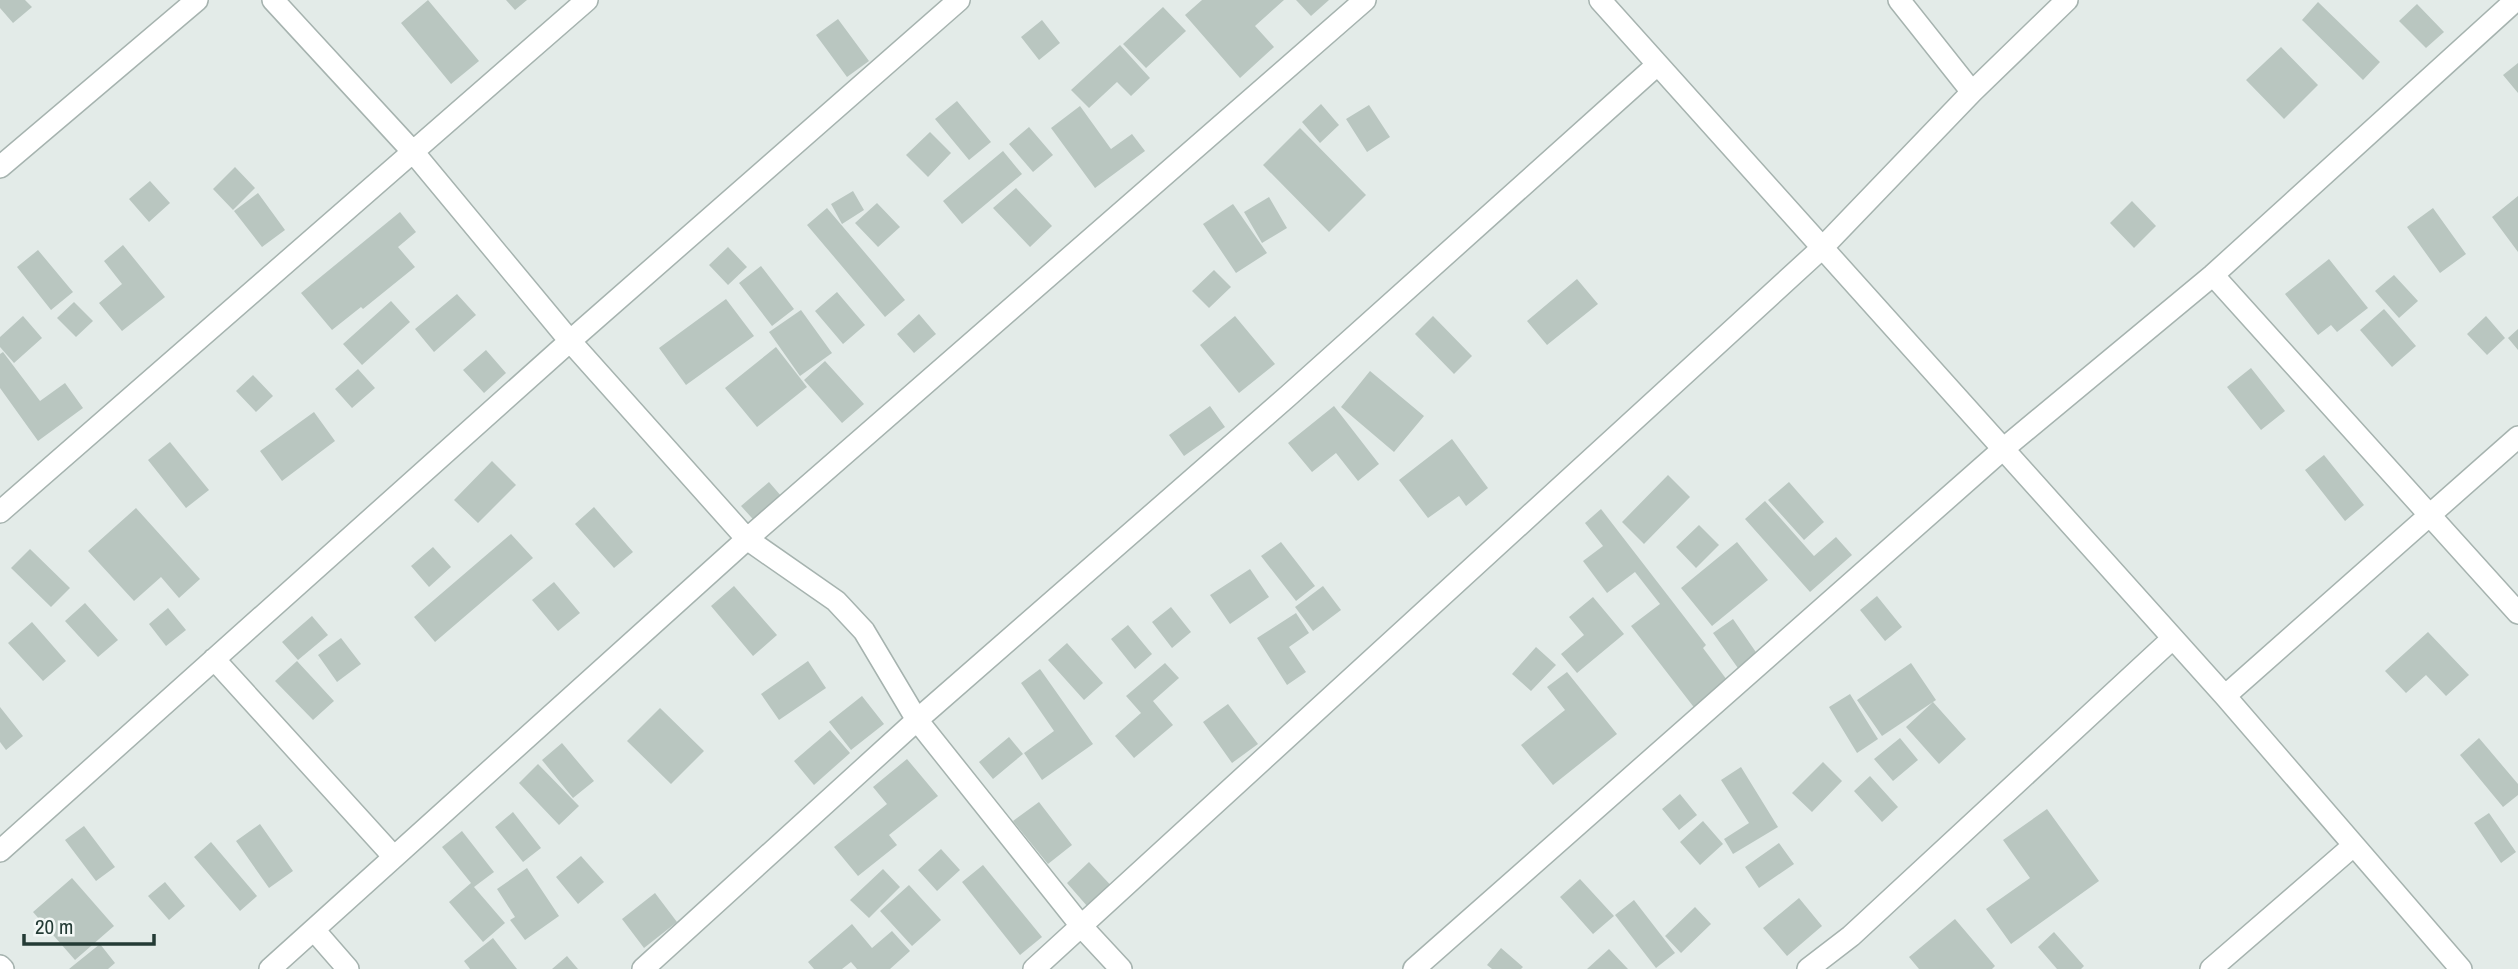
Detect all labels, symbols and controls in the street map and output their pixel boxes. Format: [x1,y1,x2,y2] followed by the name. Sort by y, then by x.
[24,902,154,946] scale bar
[35,912,73,941] text: 20 m

